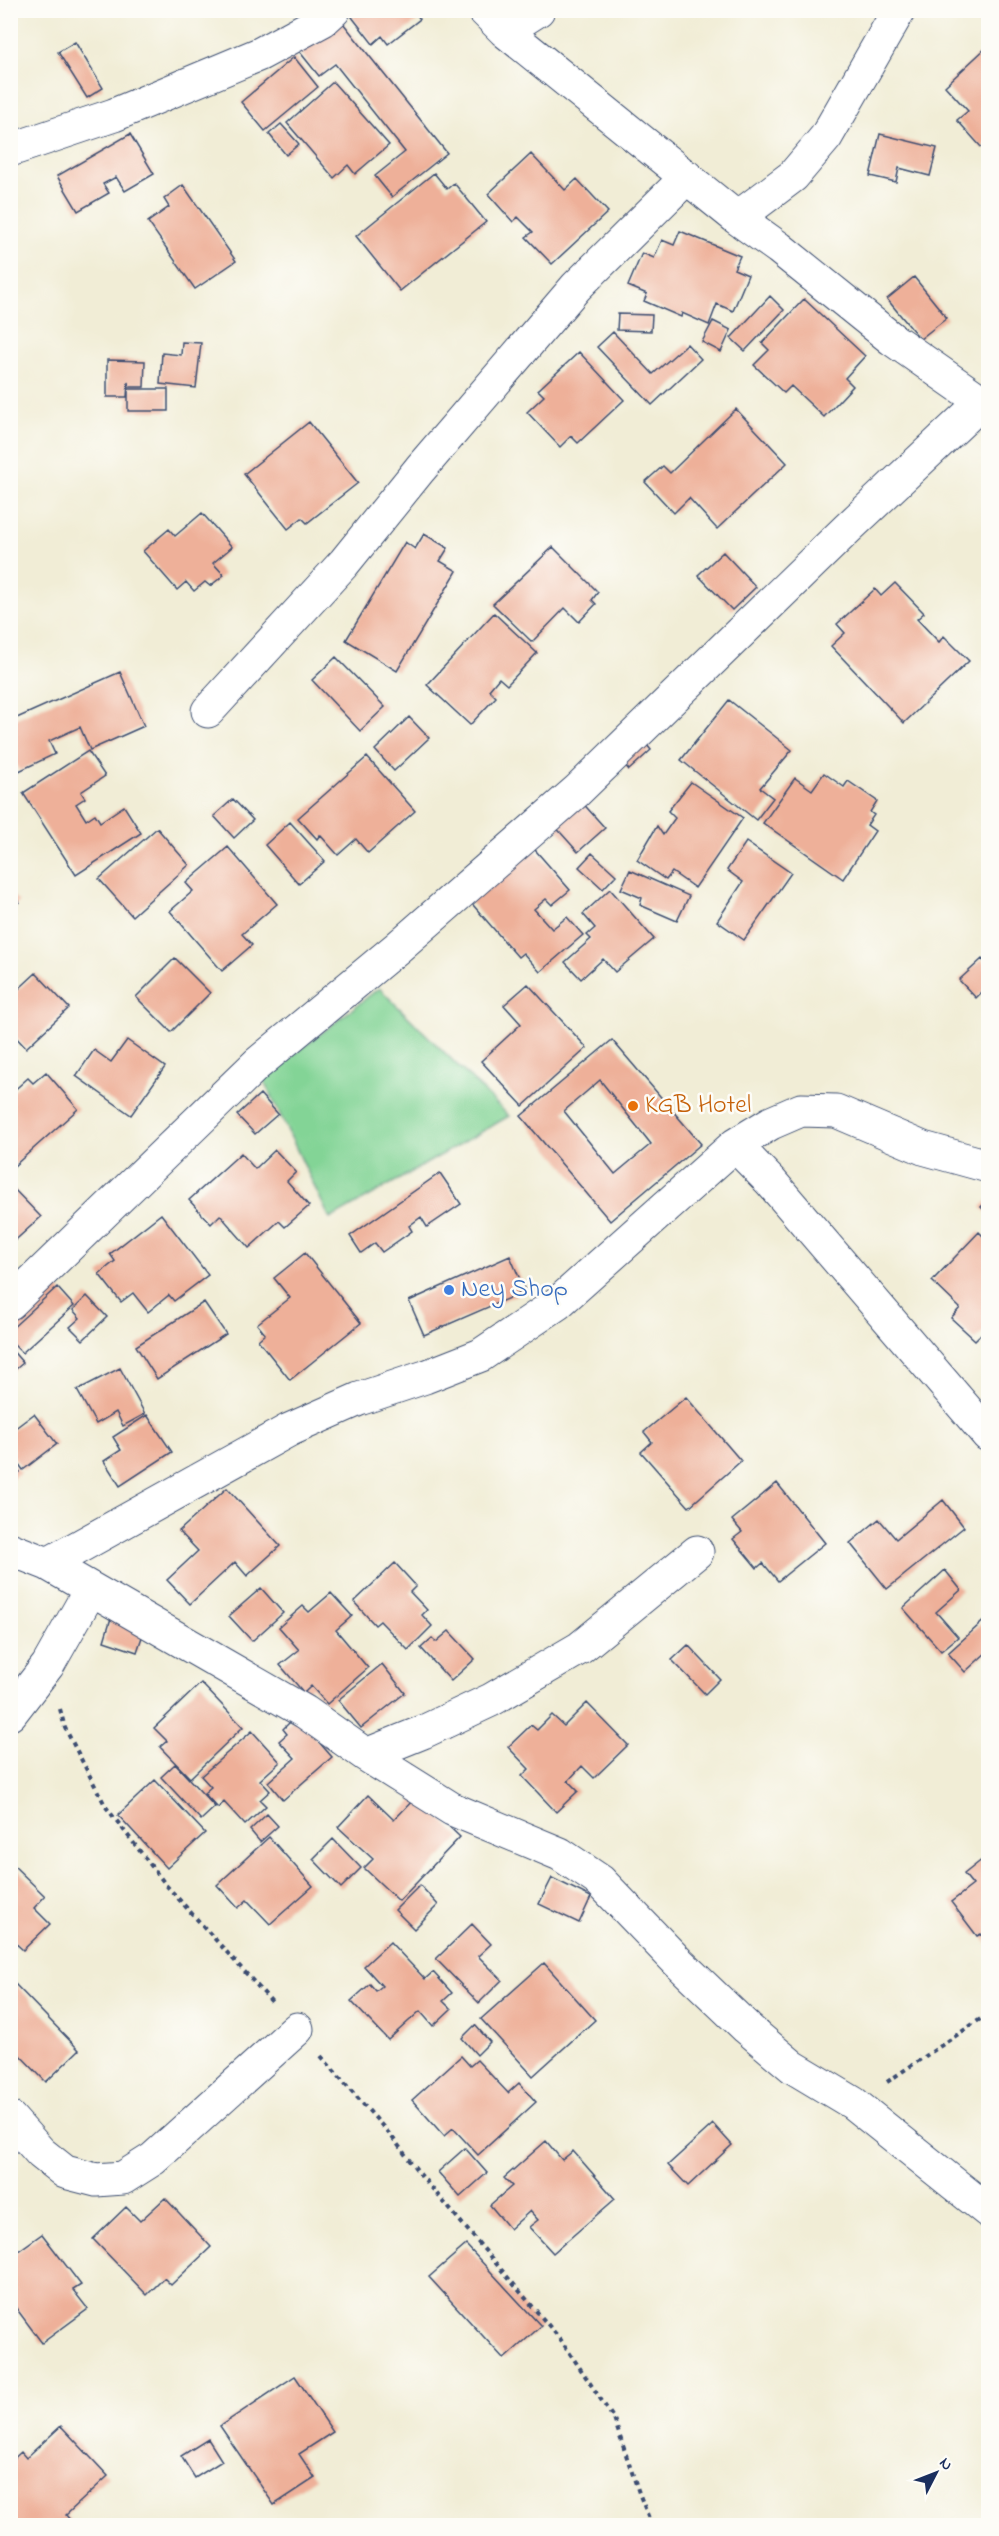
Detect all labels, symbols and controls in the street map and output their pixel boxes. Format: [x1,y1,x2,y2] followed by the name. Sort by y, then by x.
[645,1087,751,1125] place label: KGB Hotel
[626,1099,640,1113] marker: KGB Hotel
[461,1271,568,1309] place label: Ney Shop
[442,1283,456,1297] marker: Ney Shop
[906,2443,966,2503] north arrow
[933,2452,958,2476] text: N

